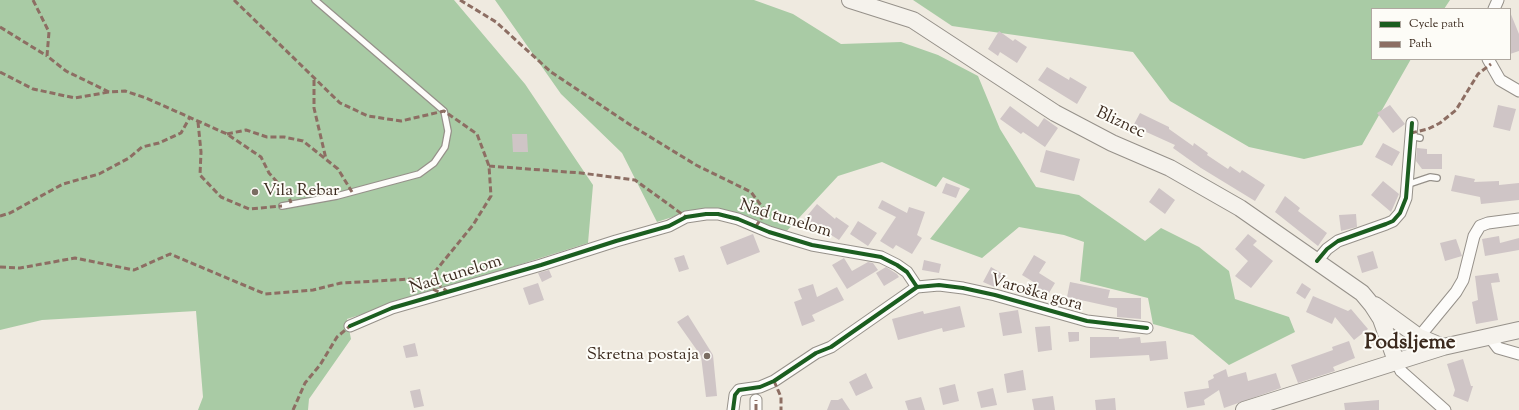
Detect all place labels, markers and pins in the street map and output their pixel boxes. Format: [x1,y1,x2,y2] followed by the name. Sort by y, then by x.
[263,182,339,202] place label: Vila Rebar
[250,187,260,197] marker: Vila Rebar
[587,346,699,366] place label: Skretna postaja
[702,351,712,361] marker: Skretna postaja

